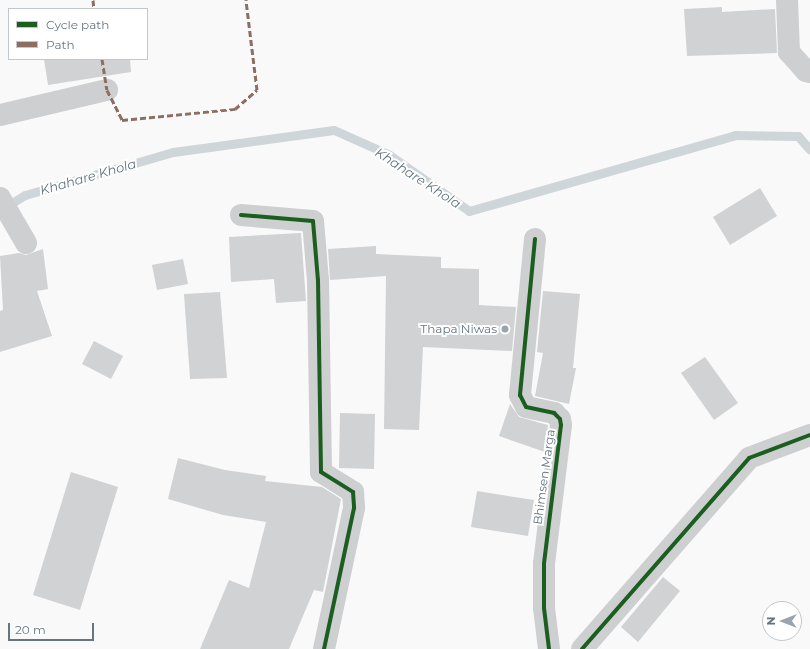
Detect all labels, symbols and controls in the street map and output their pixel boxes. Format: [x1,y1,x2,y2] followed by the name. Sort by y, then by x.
[8,8,148,60] legend
[46,17,109,32] text: Cycle path
[46,37,75,52] text: Path
[372,144,464,212] water label: Khahare Khola
[38,156,138,198] water label: Khahare Khola
[420,322,497,336] place label: Thapa Niwas
[500,324,510,334] marker: Thapa Niwas
[530,428,558,526] street label: Bhimsen Marga
[762,601,802,641] north arrow
[10,615,96,641] scale bar
[764,617,778,625] text: N
[15,622,46,637] text: 20 m

